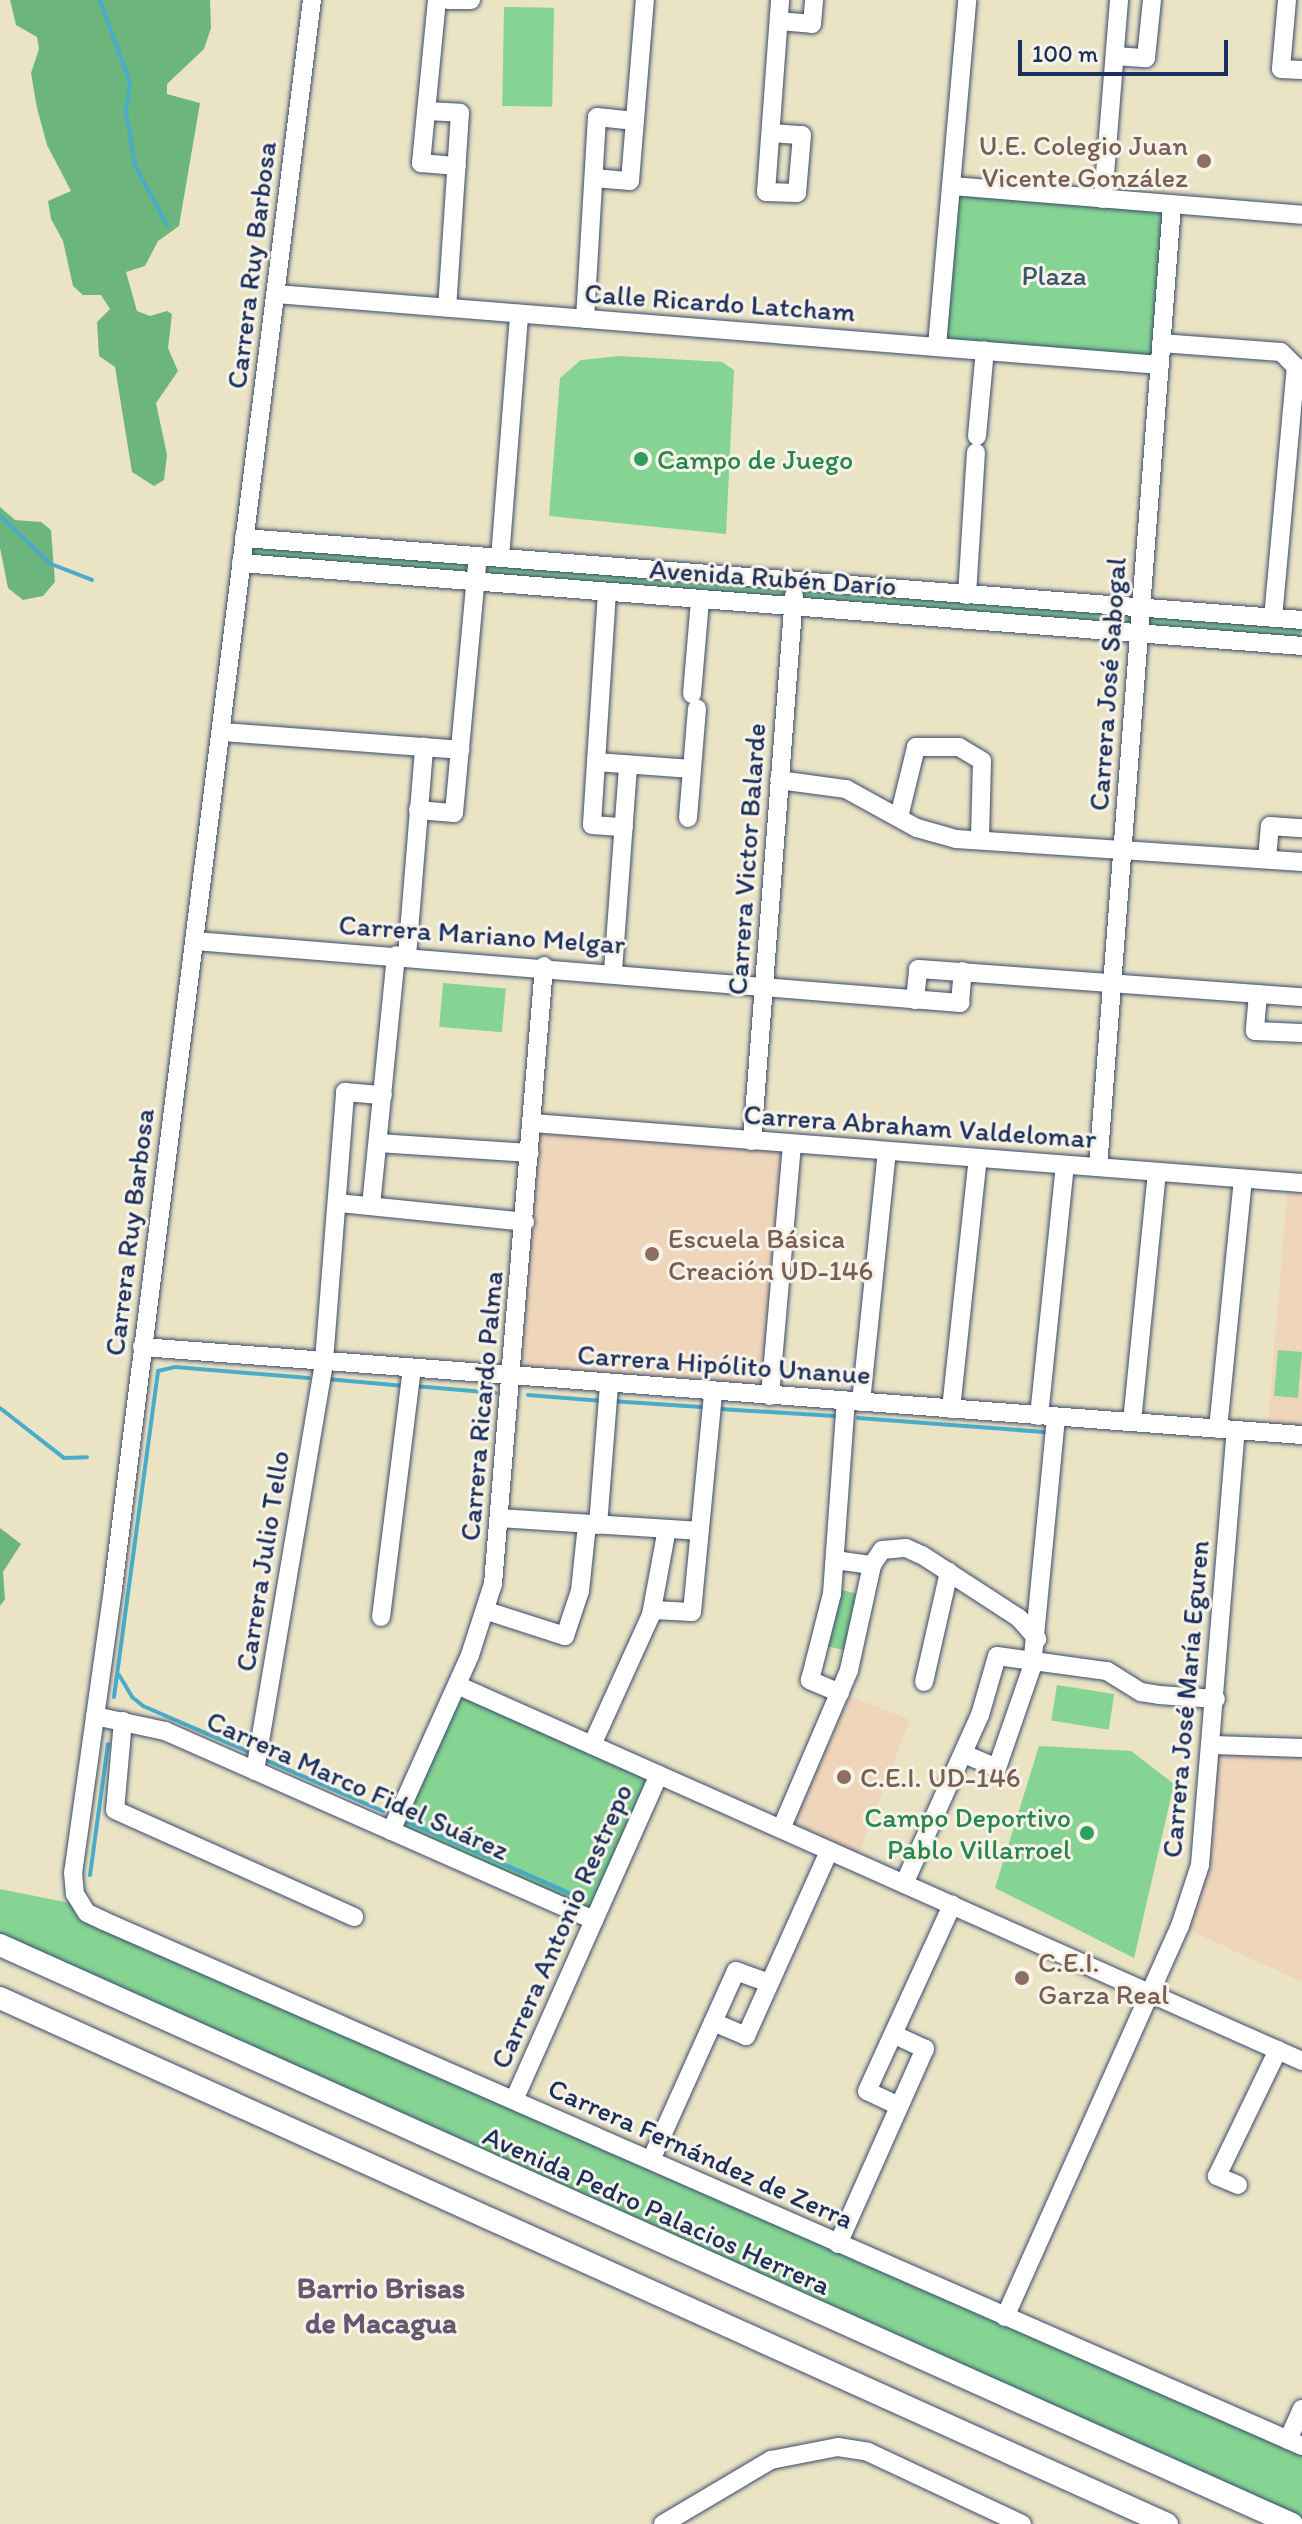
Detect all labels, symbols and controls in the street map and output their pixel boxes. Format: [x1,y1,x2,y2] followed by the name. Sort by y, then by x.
[1022,24,1232,74] scale bar
[1032,39,1098,68] text: 100 m
[980,128,1188,194] place label: U.E. Colegio Juan Vicente González
[219,138,283,392] street label: Carrera Ruy Barbosa
[1195,152,1213,170] marker: U.E. Colegio Juan Vicente González
[1021,258,1087,292] park label: Plaza
[584,276,856,328] street label: Calle Ricardo Latcham
[657,442,853,476] place label: Campo de Juego
[632,450,650,468] marker: Campo de Juego
[648,552,898,602] street label: Avenida Rubén Darío
[1081,556,1133,812] street label: Carrera José Sabogal
[720,722,772,996] street label: Carrera Victor Balarde
[338,907,626,961] street label: Carrera Mariano Melgar
[743,1097,1097,1155] street label: Carrera Abraham Valdelomar
[97,1105,161,1359] street label: Carrera Ruy Barbosa
[668,1221,873,1287] place label: Escuela Básica Creación UD-146
[643,1245,661,1263] marker: Escuela Básica Creación UD-146
[452,1270,510,1542] street label: Carrera Ricardo Palma
[576,1337,872,1391] street label: Carrera Hipólito Unanue
[228,1450,296,1672] street label: Carrera Julio Tello
[1154,1539,1216,1859] street label: Carrera José María Eguren
[201,1703,515,1867] street label: Carrera Marco Fidel Suárez
[860,1760,1021,1794] place label: C.E.I. UD-146
[835,1768,853,1786] marker: C.E.I. UD-146
[483,1778,639,2074] street label: Carrera Antonio Restrepo
[864,1800,1071,1866] place label: Campo Deportivo Pablo Villarroel
[1078,1824,1096,1842] marker: Campo Deportivo Pablo Villarroel
[1038,1945,1168,2011] place label: C.E.I. Garza Real
[1013,1969,1031,1987] marker: C.E.I. Garza Real
[543,2070,859,2236] street label: Carrera Fernández de Zerra
[479,2118,835,2302] street label: Avenida Pedro Palacios Herrera
[297,2270,465,2340] district label: Barrio Brisas de Macagua

